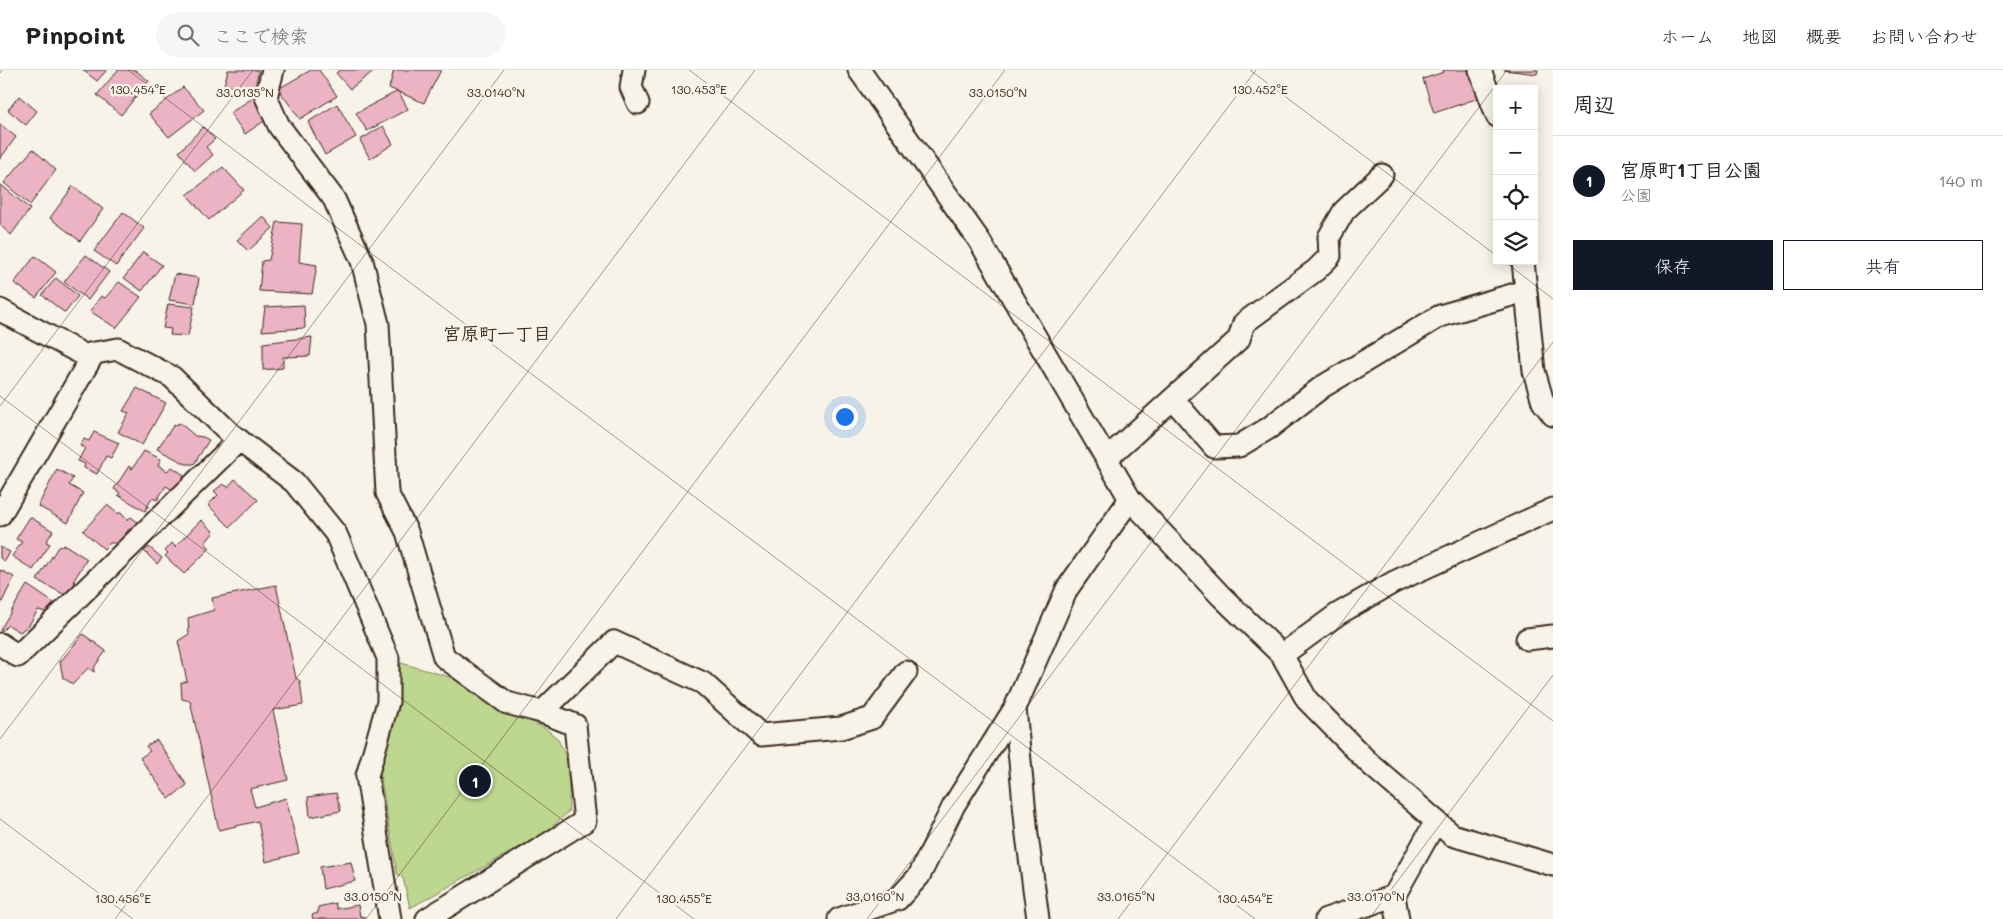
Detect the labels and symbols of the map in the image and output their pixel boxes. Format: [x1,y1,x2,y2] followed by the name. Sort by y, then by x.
[110,81,166,97] text: 130.454°E
[671,81,727,97] text: 130.453°E
[1232,81,1288,97] text: 130.452°E
[216,84,274,100] text: 33.0135°N
[467,84,525,100] text: 33.0140°N
[969,84,1027,100] text: 33.0150°N
[443,321,551,345] district label: 宮原町一丁目
[832,404,858,430] your location
[459,762,491,800] pin: 1
[344,888,402,904] text: 33.0150°N
[846,888,904,904] text: 33.0160°N
[1097,888,1155,904] text: 33.0165°N
[1347,888,1405,904] text: 33.0170°N
[95,890,151,906] text: 130.456°E
[656,890,712,906] text: 130.455°E
[1217,890,1273,906] text: 130.454°E

